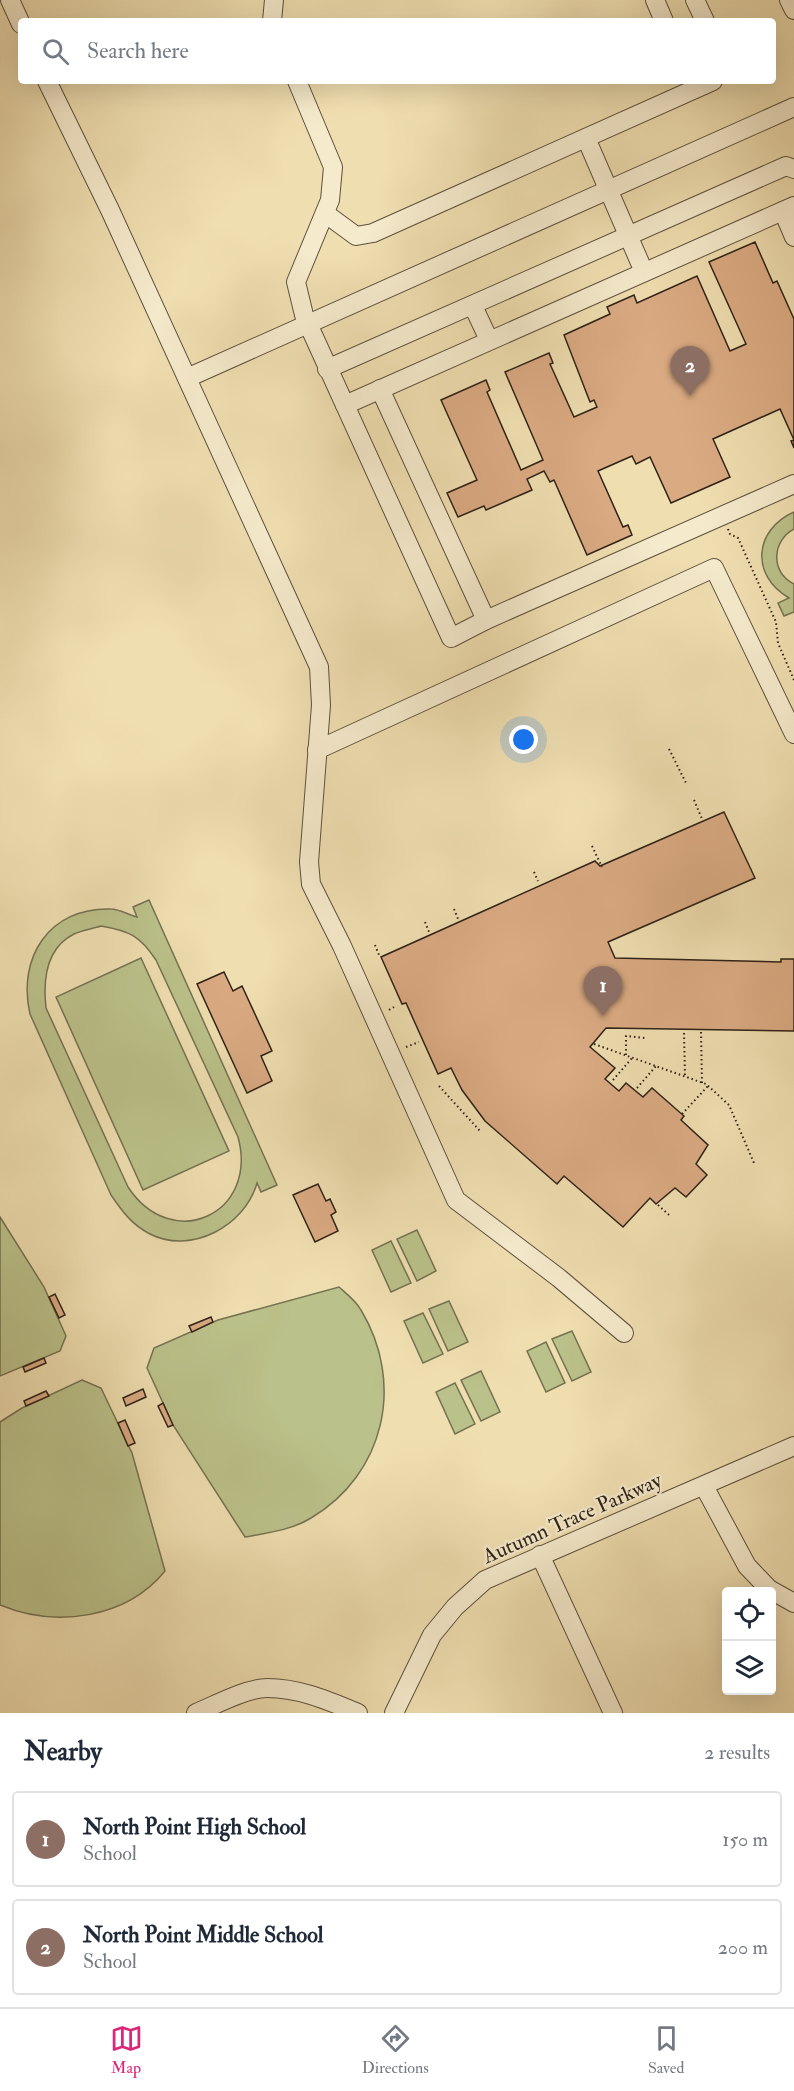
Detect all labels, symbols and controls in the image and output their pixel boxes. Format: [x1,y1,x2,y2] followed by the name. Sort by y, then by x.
[18,18,776,84] search box
[39,35,72,68] icon: search
[87,37,189,65] text: Search here
[670,346,710,396] pin: 2
[509,725,538,754] your location
[584,966,622,1016] pin: 1
[478,1467,667,1571] street label: Autumn Trace Parkway
[722,1587,776,1695] map controls
[722,1587,776,1641] button: locate
[722,1641,776,1695] button: layers
[24,1736,102,1768] text: Nearby
[704,1740,770,1765] text: 2 results
[83,1813,306,1841] text: North Point High School
[42,1827,49,1852] text: 1
[722,1827,768,1852] text: 150 m
[83,1841,137,1866] text: School
[83,1921,323,1949] text: North Point Middle School
[40,1935,51,1960] text: 2
[718,1935,768,1960] text: 200 m
[83,1949,137,1974] text: School
[110,2022,143,2078] tab: Map
[362,2022,429,2078] tab: Directions
[648,2022,684,2078] tab: Saved

